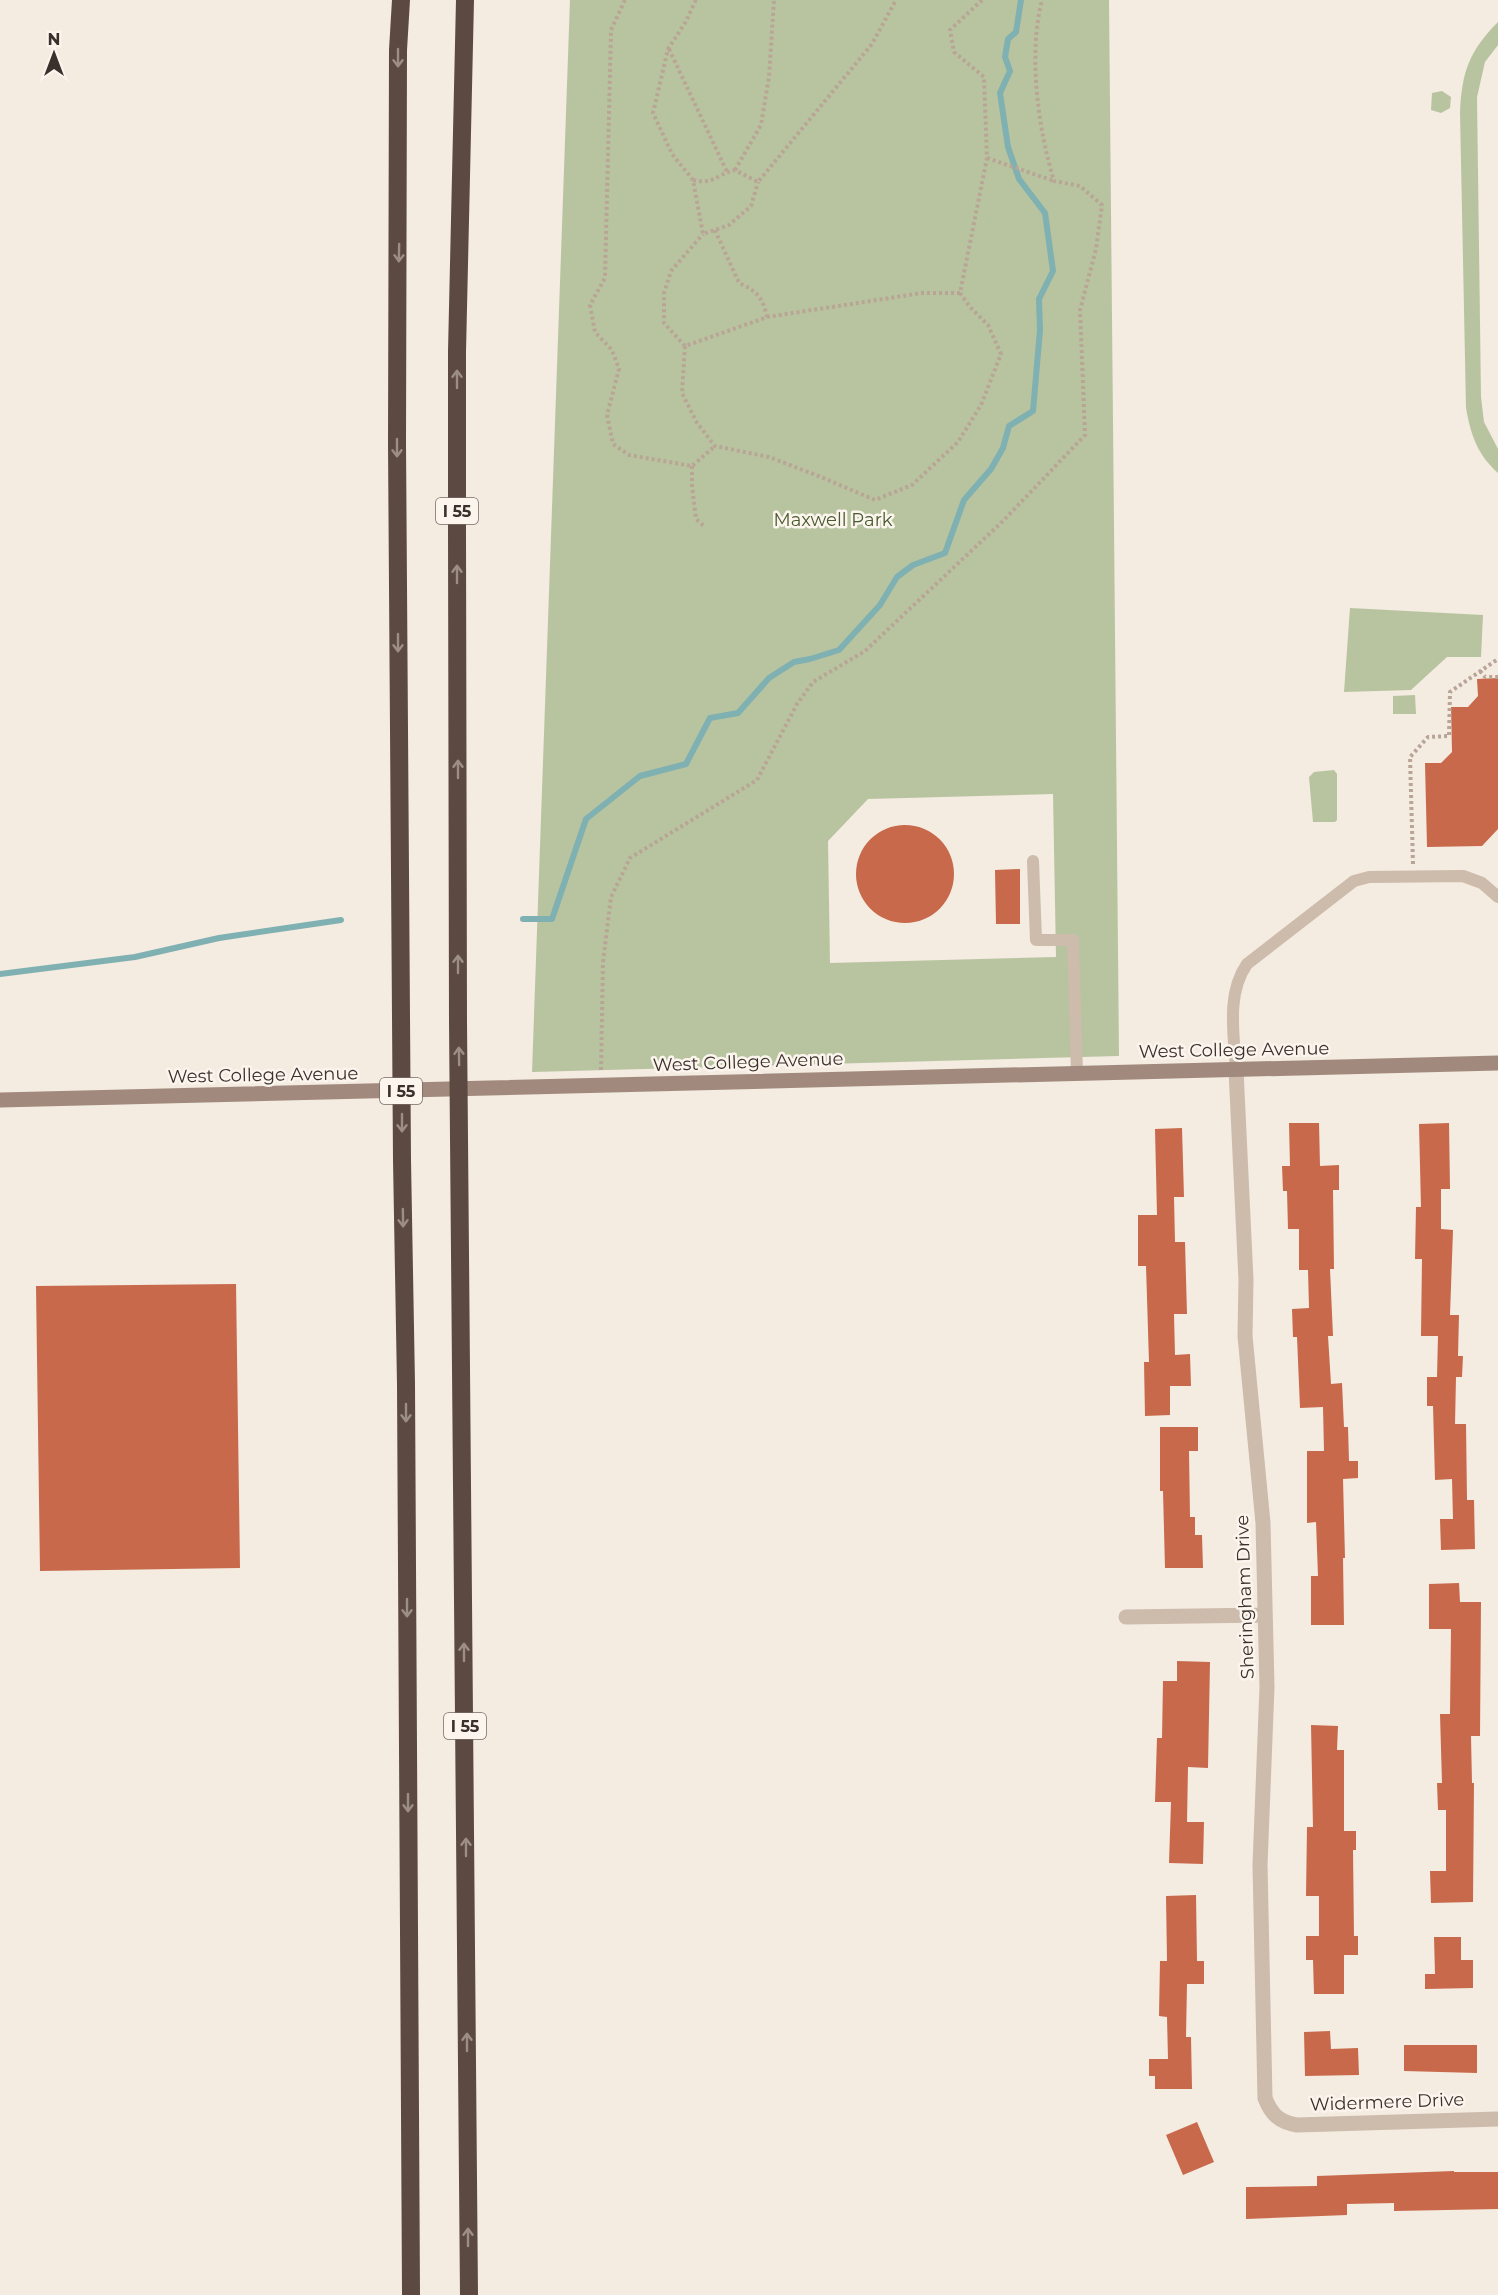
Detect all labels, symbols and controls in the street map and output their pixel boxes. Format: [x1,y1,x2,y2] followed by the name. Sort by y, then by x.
[24,24,84,84] north arrow
[48,30,60,49] text: N
[392,48,404,68] one-way arrow
[393,243,404,263] one-way arrow
[451,369,463,389] one-way arrow
[391,438,403,458] one-way arrow
[436,498,478,524] road number: I 55
[773,509,893,531] park label: Maxwell Park
[451,564,463,584] one-way arrow
[392,633,404,653] one-way arrow
[452,759,464,779] one-way arrow
[452,954,464,974] one-way arrow
[1138,1037,1330,1063] street label: West College Avenue
[453,1046,465,1066] one-way arrow
[652,1048,844,1076] street label: West College Avenue
[167,1062,359,1088] street label: West College Avenue
[380,1078,422,1104] road number: I 55
[396,1112,407,1132] one-way arrow
[397,1208,409,1228] one-way arrow
[400,1403,412,1423] one-way arrow
[1231,1514,1259,1679] street label: Sheringham Drive
[401,1598,413,1618] one-way arrow
[459,1642,470,1662] one-way arrow
[444,1713,486,1739] road number: I 55
[402,1793,414,1813] one-way arrow
[460,1837,472,1857] one-way arrow
[461,2032,473,2052] one-way arrow
[1309,2088,1465,2116] street label: Widermere Drive
[462,2227,474,2247] one-way arrow

